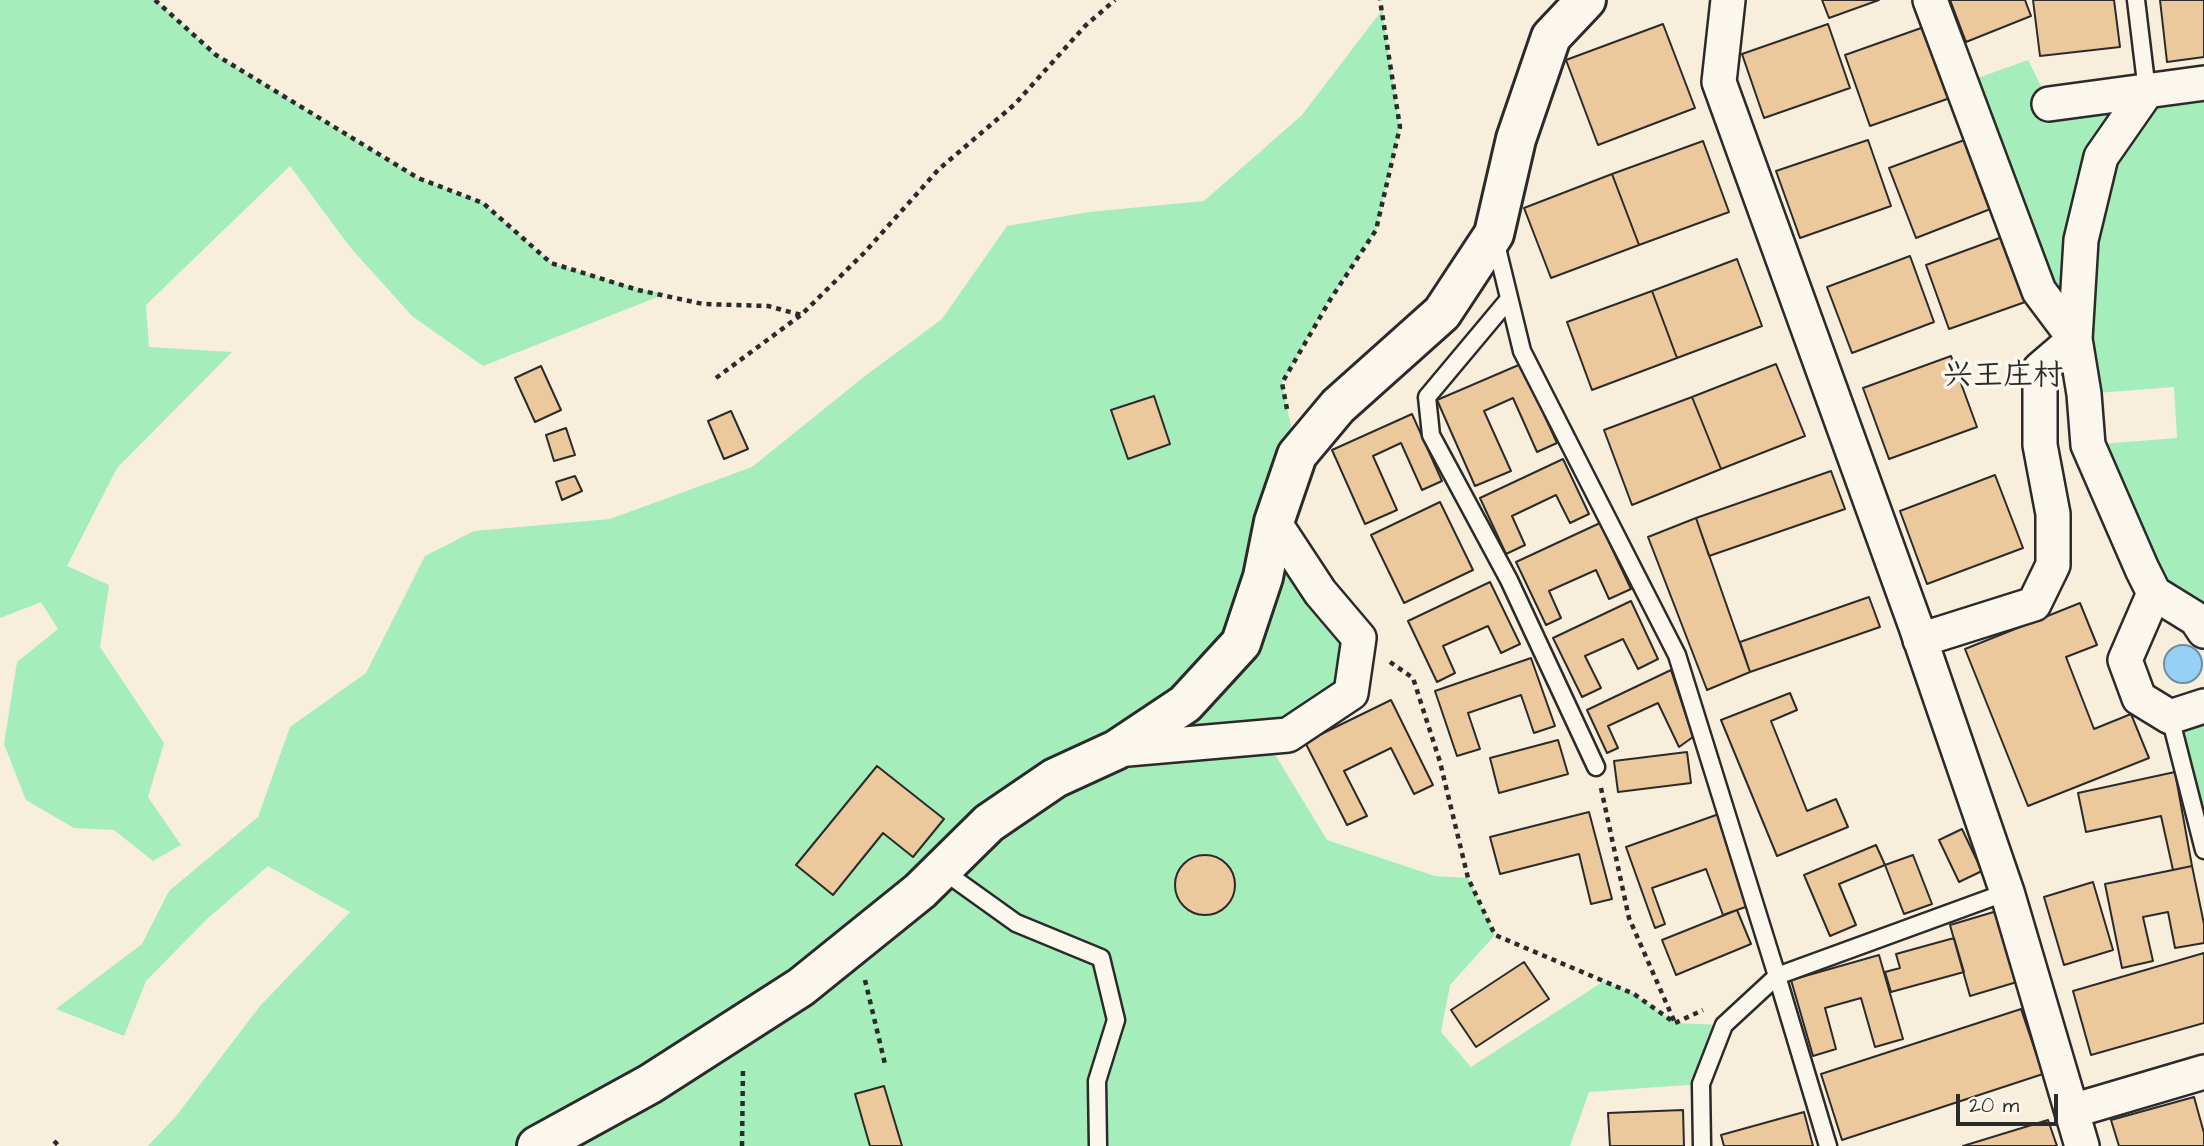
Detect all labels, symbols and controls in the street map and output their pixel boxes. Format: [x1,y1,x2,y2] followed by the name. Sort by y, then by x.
[1943,360,2063,396] district label: 兴王庄村
[1959,1080,2060,1124] scale bar
[1969,1091,2019,1120] text: 20 m

